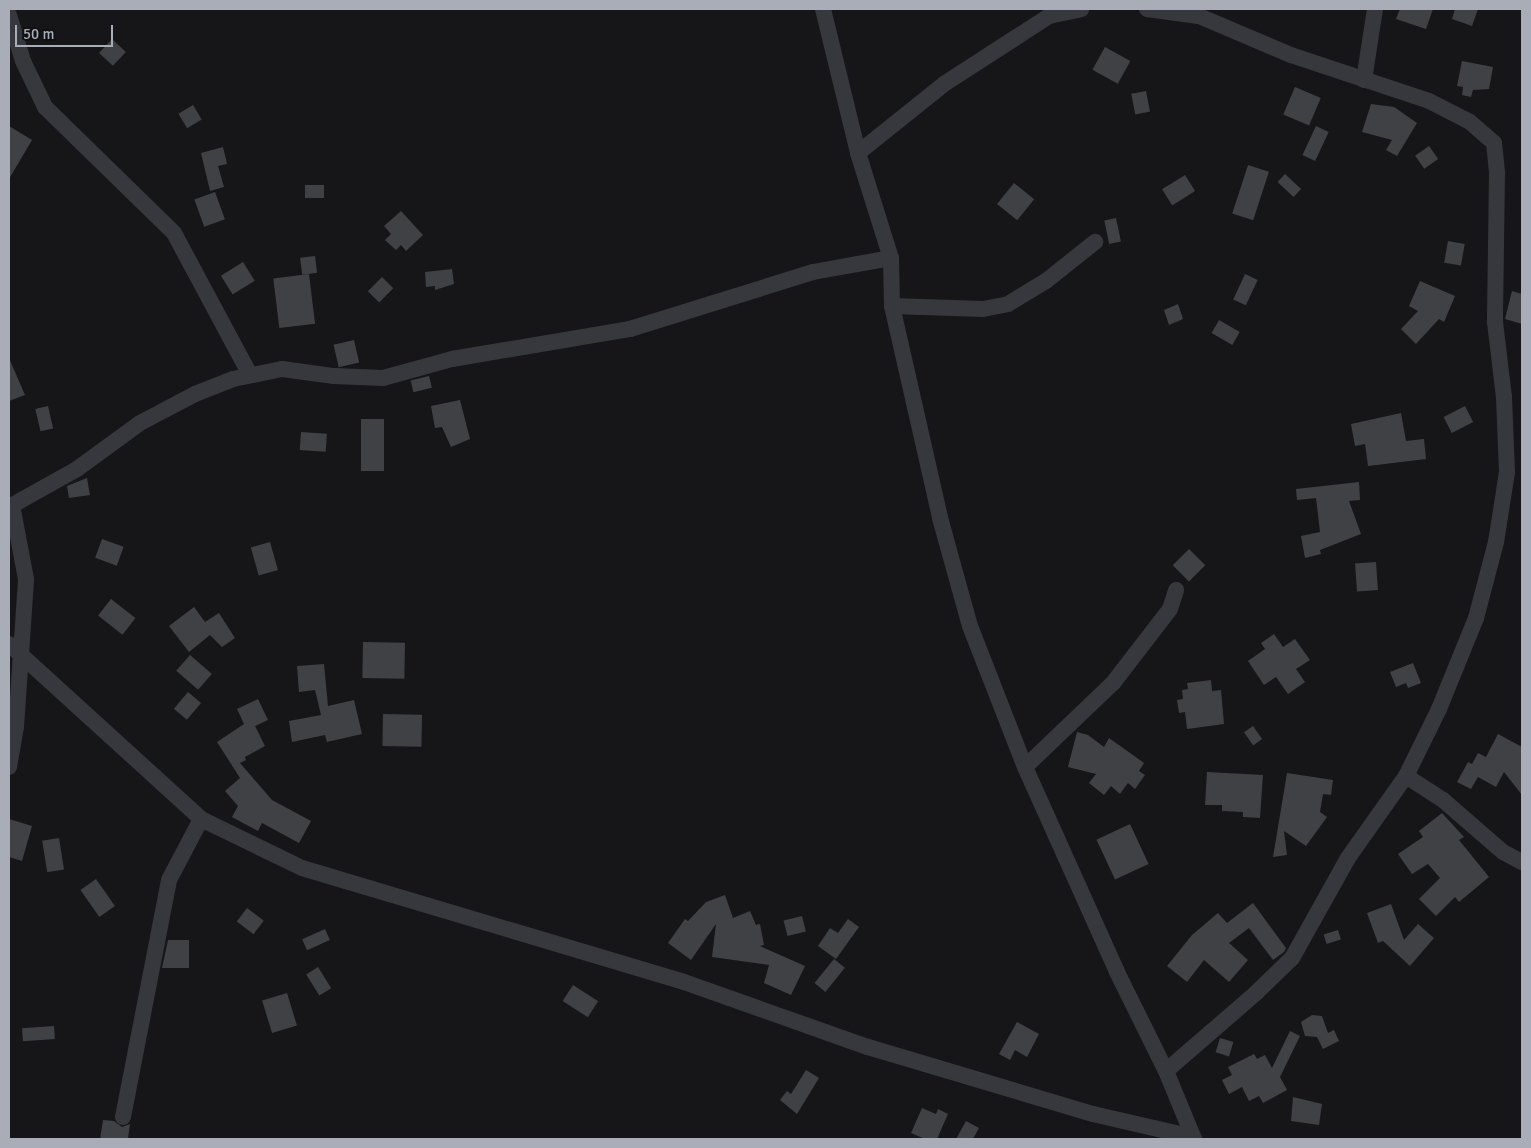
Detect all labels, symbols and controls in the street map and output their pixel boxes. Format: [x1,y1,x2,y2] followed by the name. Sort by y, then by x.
[18,15,115,47] scale bar
[23,25,54,43] text: 50 m

